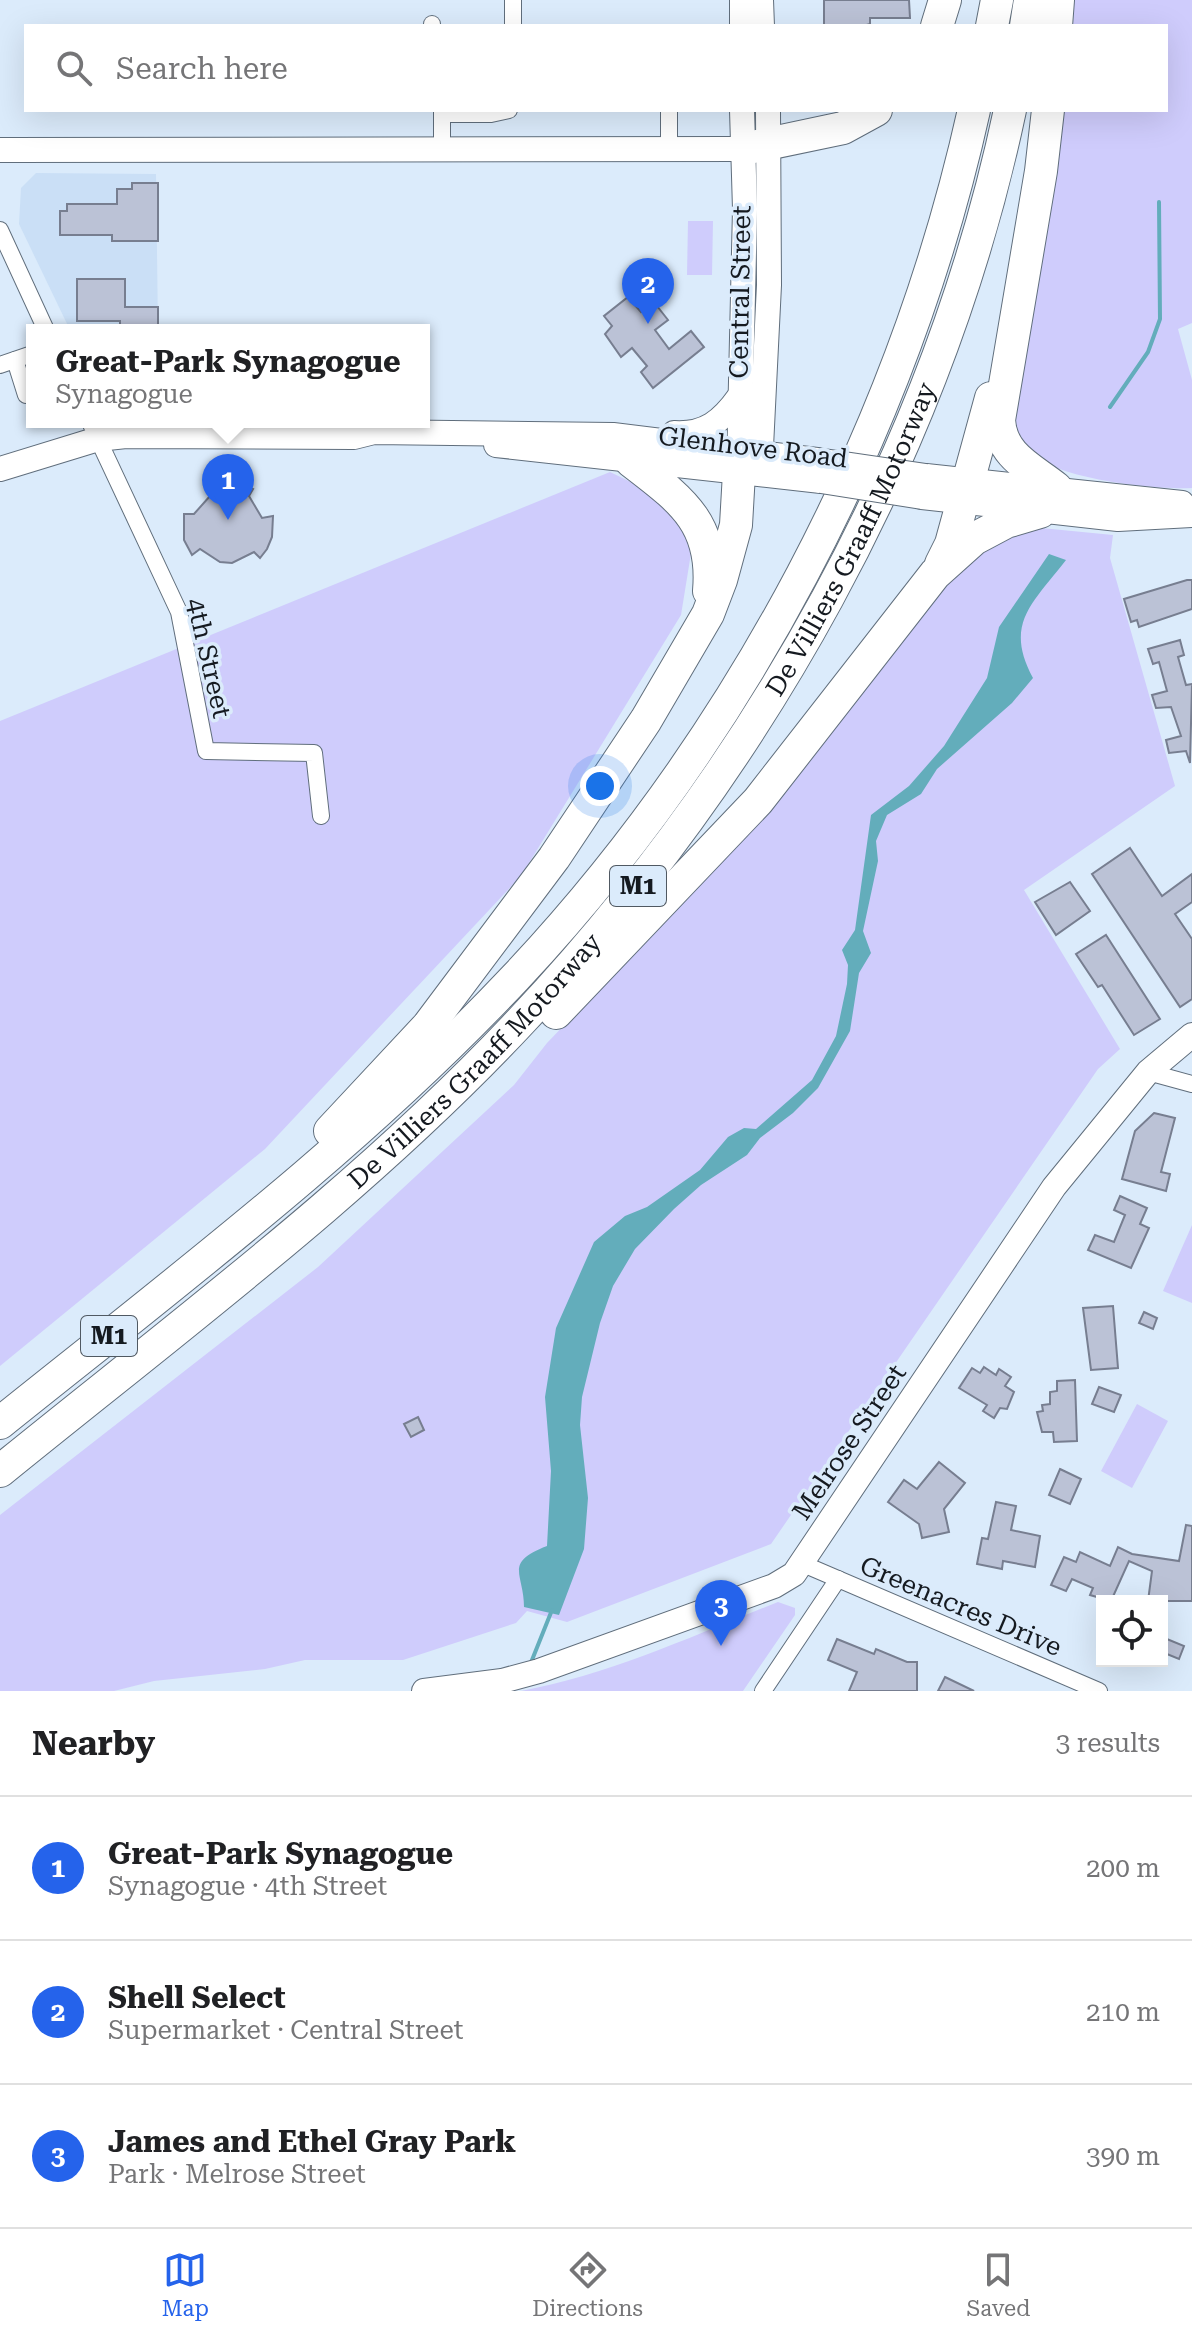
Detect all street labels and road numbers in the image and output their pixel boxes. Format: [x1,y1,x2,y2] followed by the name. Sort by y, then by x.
[723,205,757,379] street label: Central Street
[759,378,942,701] street label: De Villiers Graaff Motorway
[657,421,850,474] street label: Glenhove Road
[181,595,237,721] street label: 4th Street
[610,866,666,906] road number: M1
[342,927,608,1195] street label: De Villiers Graaff Motorway
[81,1316,137,1356] road number: M1
[786,1359,912,1525] street label: Melrose Street
[856,1550,1066,1662] street label: Greenacres Drive

